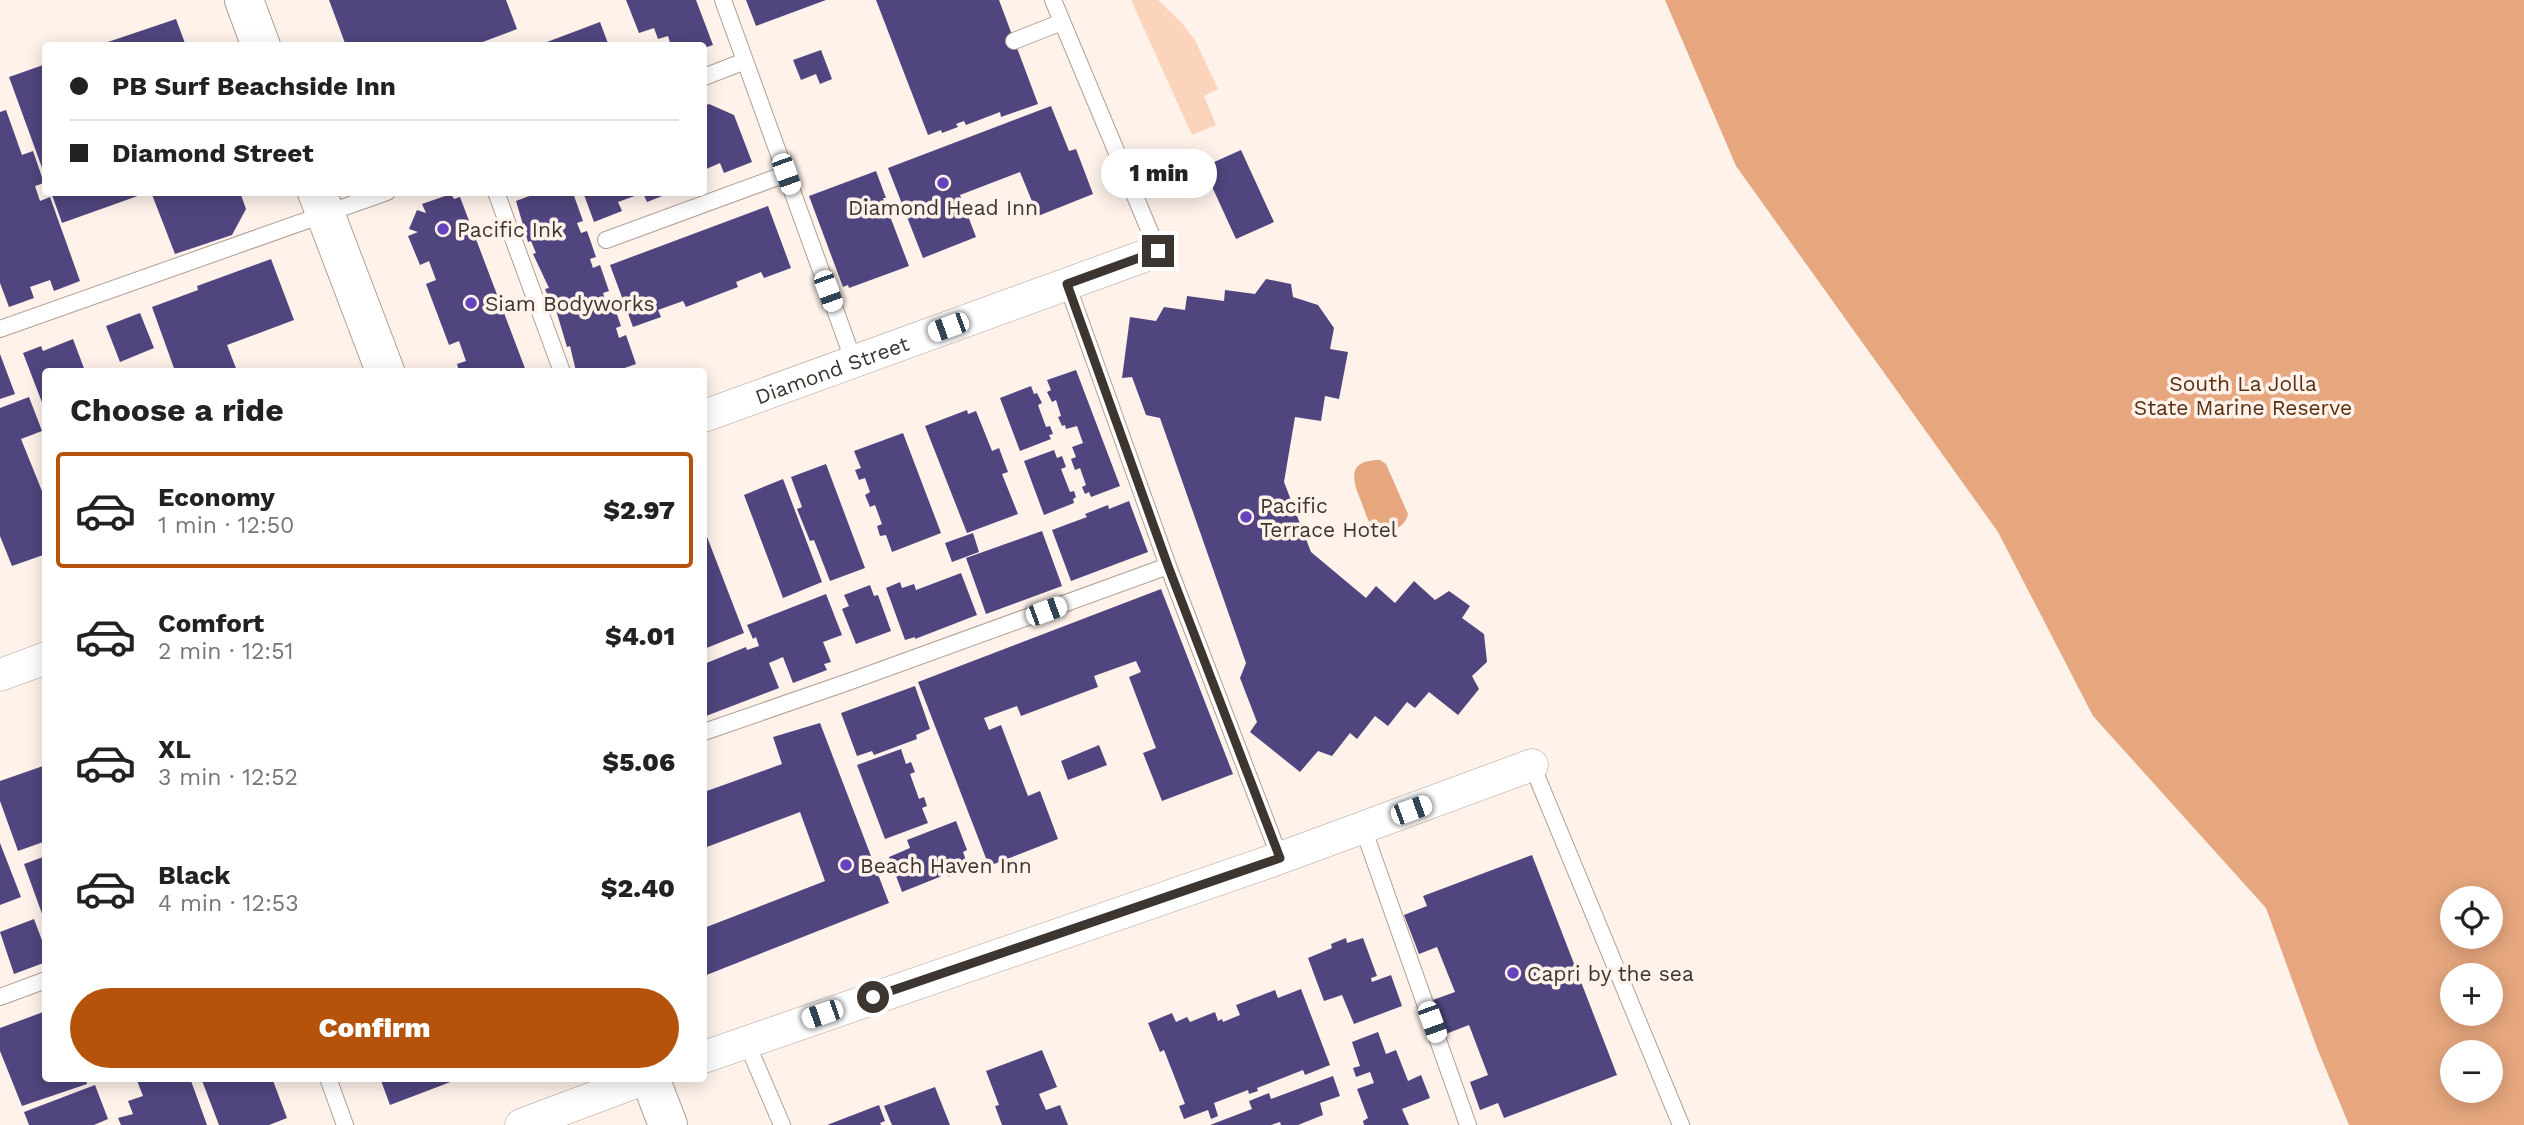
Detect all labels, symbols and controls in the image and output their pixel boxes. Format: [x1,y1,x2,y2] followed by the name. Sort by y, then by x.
[112,71,396,101] text: PB Surf Beachside Inn
[112,138,314,168] text: Diamond Street
[1100,149,1216,198] callout: 1 min
[769,151,804,197] car
[1129,160,1189,187] text: 1 min
[935,175,951,191] marker: Diamond Head Inn
[848,195,1038,220] place label: Diamond Head Inn
[457,217,563,242] place label: Pacific Ink
[435,221,451,237] marker: Pacific Ink
[1142,235,1174,267] route end
[811,268,846,314] car
[485,291,654,316] place label: Siam Bodyworks
[463,295,479,311] marker: Siam Bodyworks
[925,310,972,344] car
[752,330,912,409] street label: Diamond Street
[2134,371,2352,420] park label: South La Jolla State Marine Reserve
[70,391,284,429] text: Choose a ride
[74,479,137,542] icon: car
[158,482,275,512] text: Economy
[1260,493,1398,542] place label: Pacific Terrace Hotel
[603,495,675,525] text: $2.97
[1238,509,1254,525] marker: Pacific Terrace Hotel
[158,512,294,539] text: 1 min · 12:50
[1023,594,1070,628] car
[74,605,137,668] icon: car
[158,608,264,638] text: Comfort
[605,621,675,651] text: $4.01
[158,638,294,665] text: 2 min · 12:51
[74,731,137,794] icon: car
[158,734,191,764] text: XL
[602,747,675,777] text: $5.06
[158,764,298,791] text: 3 min · 12:52
[1388,793,1435,827] car
[860,853,1032,878] place label: Beach Haven Inn
[74,857,137,920] icon: car
[838,857,854,873] marker: Beach Haven Inn
[158,860,230,890] text: Black
[601,873,675,903] text: $2.40
[2440,886,2503,1103] map controls
[2440,886,2503,949] button: locate
[158,890,299,917] text: 4 min · 12:53
[1527,961,1694,986] place label: Capri by the sea
[2440,963,2503,1026] button: +
[1505,965,1521,981] marker: Capri by the sea
[857,981,889,1013] route start
[70,988,679,1068] button: Confirm
[799,997,846,1031] car
[1415,999,1450,1045] car
[2440,1040,2503,1103] button: −

